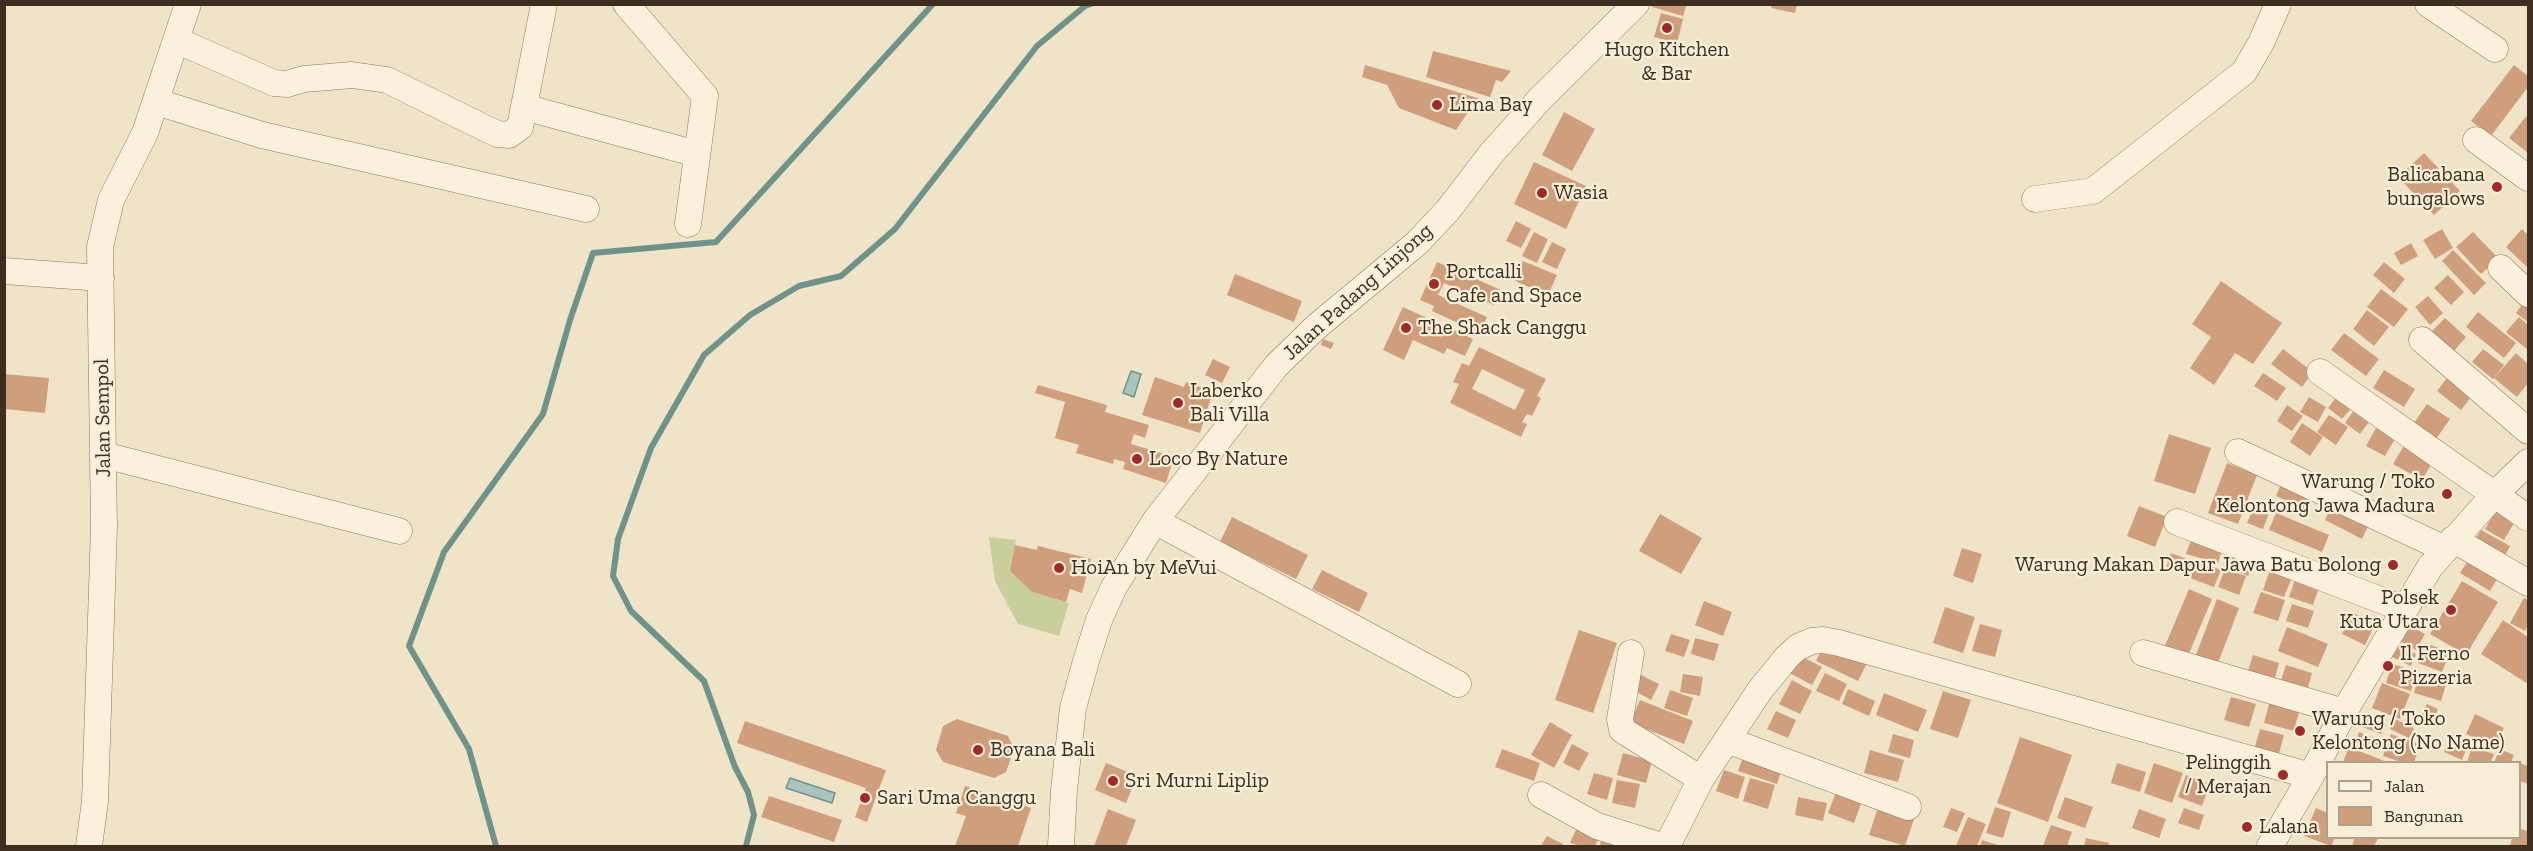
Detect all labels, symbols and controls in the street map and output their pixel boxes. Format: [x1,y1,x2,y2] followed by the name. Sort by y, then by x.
[1660,21,1674,35] marker: Hugo Kitchen & Bar
[1605,37,1729,87] place label: Hugo Kitchen & Bar
[1449,92,1532,118] place label: Lima Bay
[1430,98,1444,112] marker: Lima Bay
[2387,162,2485,212] place label: Balicabana bungalows
[1554,180,1608,206] place label: Wasia
[2490,180,2504,194] marker: Balicabana bungalows
[1535,186,1549,200] marker: Wasia
[1278,218,1438,366] street label: Jalan Padang Linjong
[1446,259,1582,309] place label: Portcalli Cafe and Space
[1427,277,1441,291] marker: Portcalli Cafe and Space
[1418,315,1586,341] place label: The Shack Canggu
[1399,321,1413,335] marker: The Shack Canggu
[89,358,117,478] street label: Jalan Sempol
[1190,378,1269,428] place label: Laberko Bali Villa
[1171,396,1185,410] marker: Laberko Bali Villa
[1149,446,1288,472] place label: Loco By Nature
[1130,452,1144,466] marker: Loco By Nature
[2216,469,2435,519] place label: Warung / Toko Kelontong Jawa Madura
[2440,487,2454,501] marker: Warung / Toko Kelontong Jawa Madura
[2015,552,2381,578] place label: Warung Makan Dapur Jawa Batu Bolong
[1071,555,1217,581] place label: HoiAn by MeVui
[2386,558,2400,572] marker: Warung Makan Dapur Jawa Batu Bolong
[1052,561,1066,575] marker: HoiAn by MeVui
[2339,585,2439,635] place label: Polsek Kuta Utara
[2444,603,2458,617] marker: Polsek Kuta Utara
[2400,641,2472,691] place label: Il Ferno Pizzeria
[2381,659,2395,673] marker: Il Ferno Pizzeria
[2312,706,2505,756] place label: Warung / Toko Kelontong (No Name)
[2293,724,2307,738] marker: Warung / Toko Kelontong (No Name)
[990,737,1095,763] place label: Boyana Bali
[971,743,985,757] marker: Boyana Bali
[2185,750,2271,800] place label: Pelinggih / Merajan
[2326,761,2521,839] legend
[1125,768,1269,794] place label: Sri Murni Liplip
[2276,768,2290,782] marker: Pelinggih / Merajan
[1106,774,1120,788] marker: Sri Murni Liplip
[2384,775,2424,797] text: Jalan
[877,785,1036,811] place label: Sari Uma Canggu
[858,791,872,805] marker: Sari Uma Canggu
[2384,805,2463,827] text: Bangunan
[2259,814,2318,840] place label: Lalana
[2240,820,2254,834] marker: Lalana

